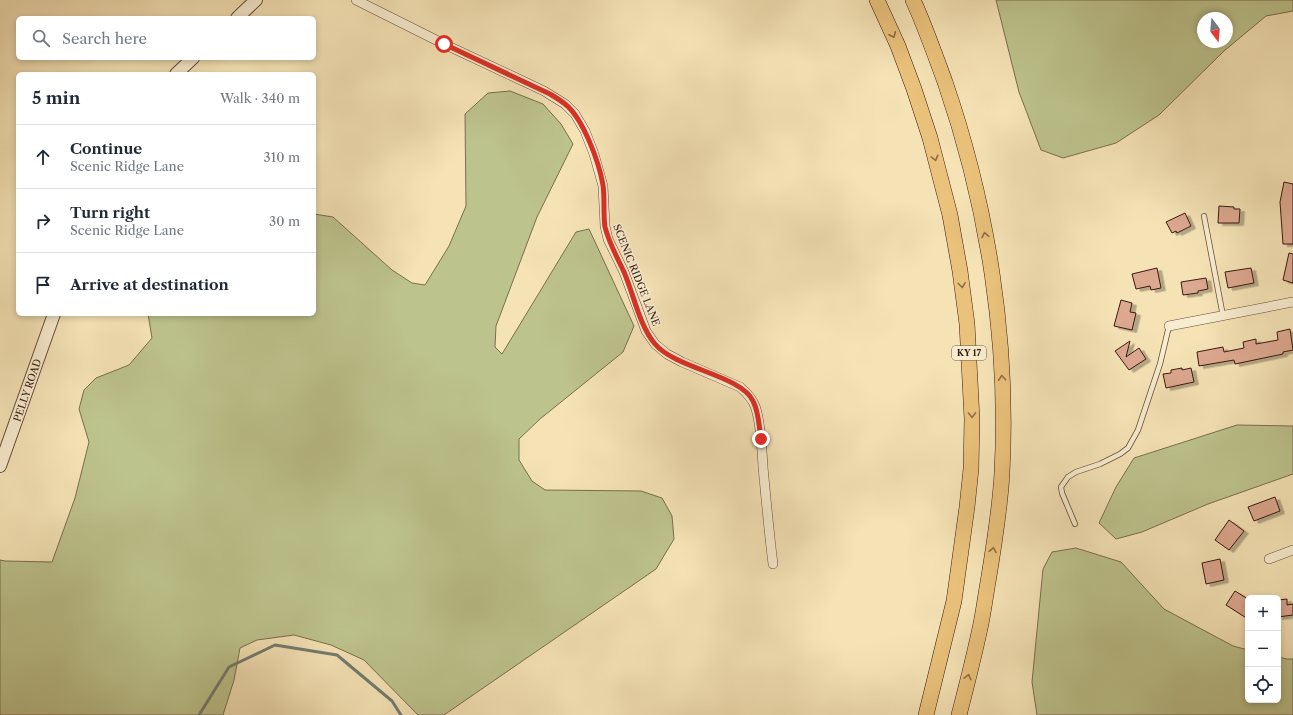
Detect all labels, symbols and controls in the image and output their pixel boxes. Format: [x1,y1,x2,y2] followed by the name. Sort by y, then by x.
[1197,12,1233,48] north arrow
[16,16,316,60] search box
[30,27,52,49] icon: search
[62,29,147,48] text: Search here
[888,31,896,39] one-way arrow
[435,35,453,53] route start
[32,88,80,108] text: 5 min
[220,90,300,106] text: Walk · 340 m
[70,139,142,158] text: Continue
[32,146,54,168] icon: ahead
[264,149,300,165] text: 310 m
[930,154,939,161] one-way arrow
[70,158,184,174] text: Scenic Ridge Lane
[70,203,150,222] text: Turn right
[32,210,54,232] icon: right
[269,213,300,229] text: 30 m
[70,222,184,238] text: Scenic Ridge Lane
[610,222,663,328] street label: SCENIC RIDGE LANE
[982,232,990,238] one-way arrow
[32,274,54,296] icon: arrive
[70,275,229,294] text: Arrive at destination
[957,282,966,288] one-way arrow
[952,346,986,360] road number: KY 17
[11,357,44,423] street label: PELLY ROAD
[998,375,1006,381] one-way arrow
[967,412,976,418] one-way arrow
[752,430,770,448] route end
[988,547,997,553] one-way arrow
[1245,595,1281,703] map controls
[1245,595,1281,631] button: +
[1245,631,1281,667] button: −
[1245,667,1281,703] button: locate
[964,674,972,680] one-way arrow

